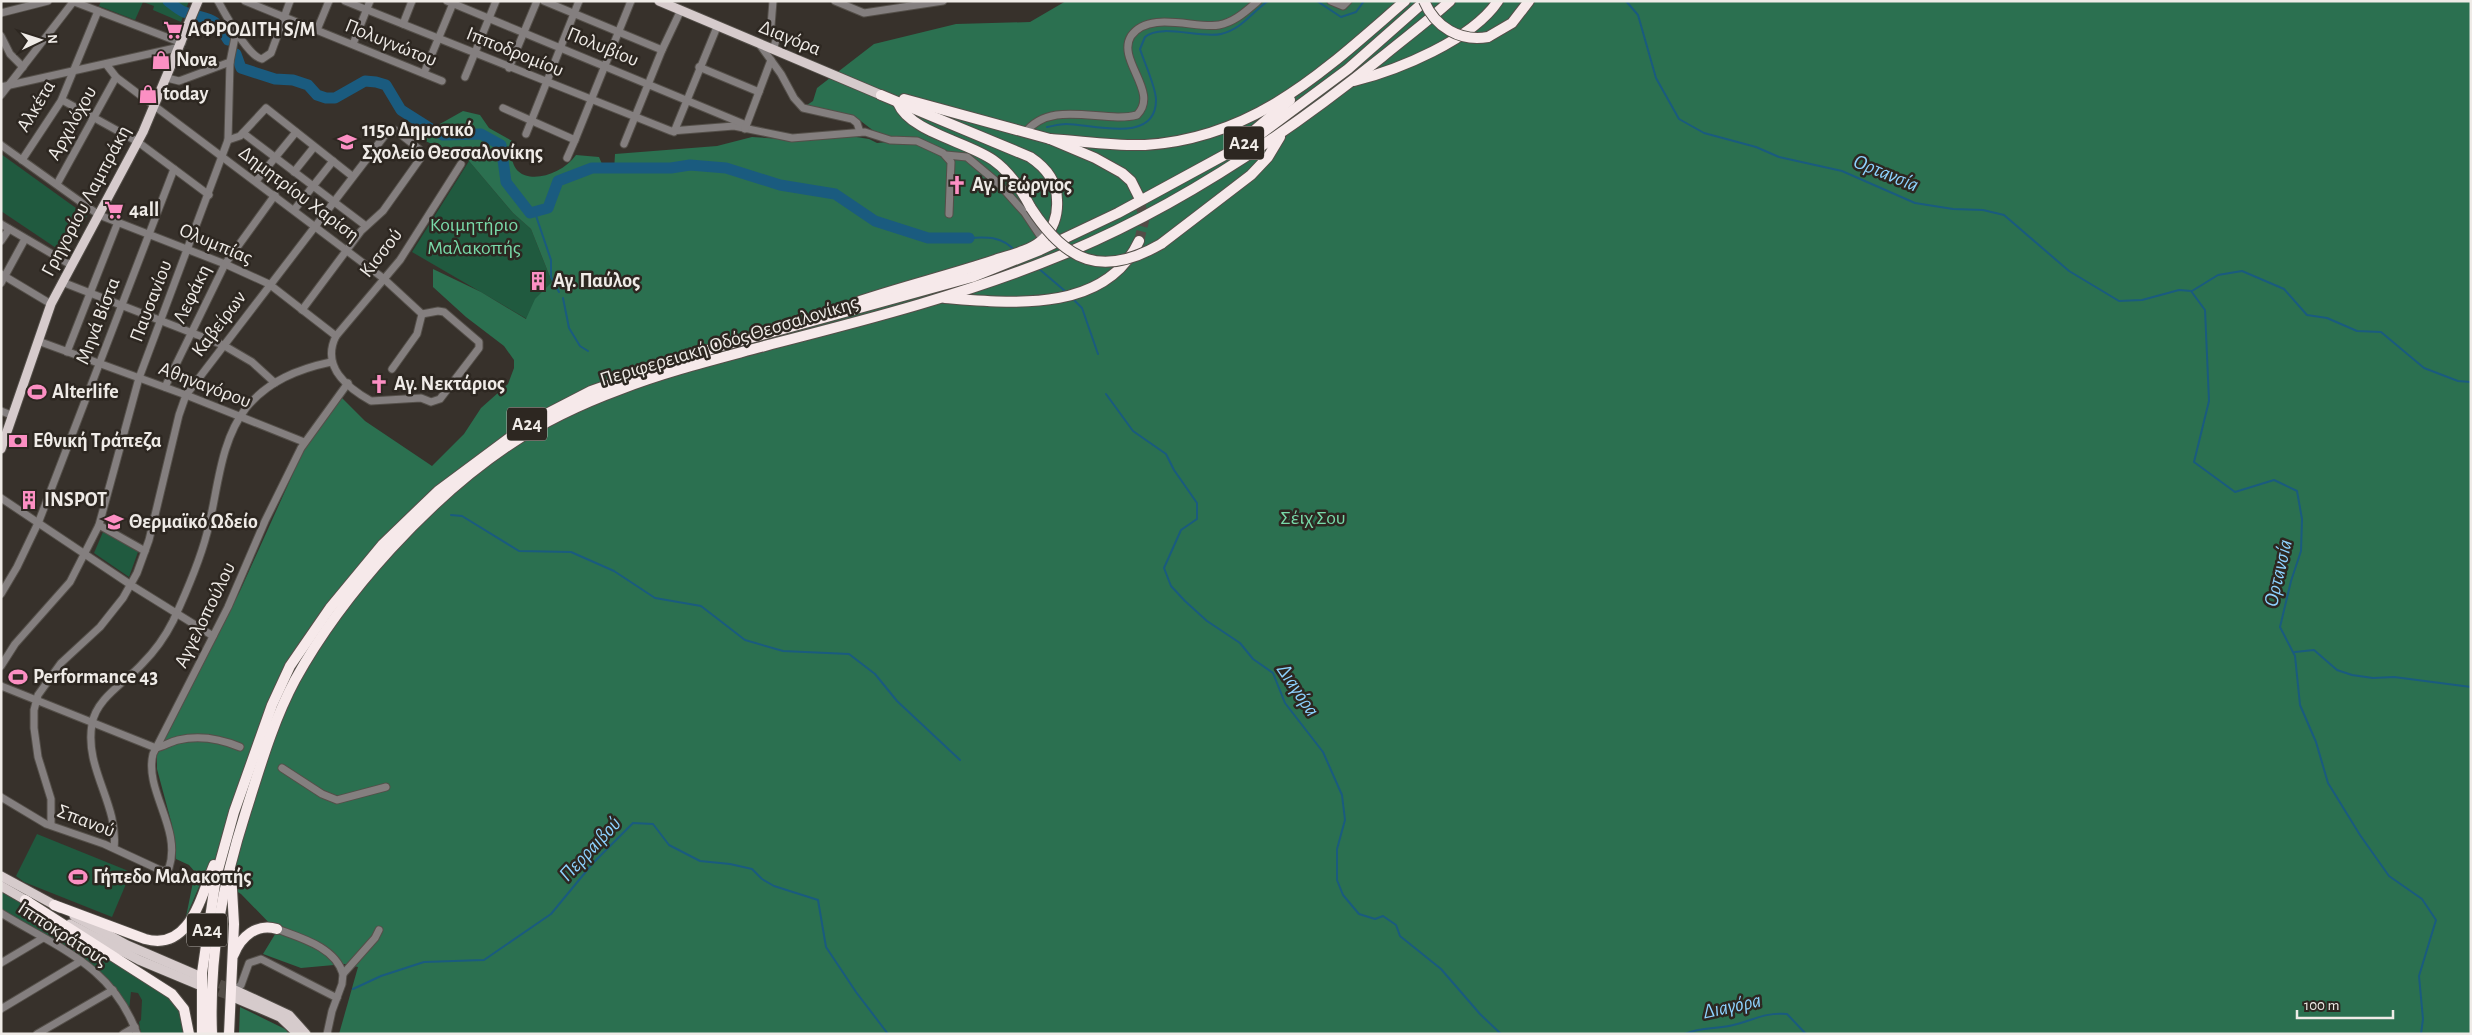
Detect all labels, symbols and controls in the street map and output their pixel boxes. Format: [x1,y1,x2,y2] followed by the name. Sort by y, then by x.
[15,15,65,65] north arrow
[342,16,440,70] street label: Πολυγνώτου
[756,17,824,59] street label: Διαγόρα
[162,19,184,41] supermarket icon: ΑΦΡΟΔΙΤΗ S/M
[188,20,315,40] place label: ΑΦΡΟΔΙΤΗ S/M
[463,23,567,81] street label: Ιπποδρομίου
[564,24,642,70] street label: Πολυβίου
[45,34,59,45] text: N
[150,49,172,71] shop icon: Nova
[176,50,218,70] place label: Nova
[13,77,59,135] street label: Αλκέτα
[44,83,100,163] street label: Αρχιλόχου
[137,83,159,105] shop icon: today
[163,84,208,104] place label: today
[362,120,543,163] place label: 115o Δημοτικό Σχολείο Θεσσαλονίκης
[38,122,134,280] street label: Γρηγορίου Λαμπράκη
[1224,126,1264,160] road number: Α24
[336,131,358,153] school or university icon: 115o Δημοτικό Σχολείο Θεσσαλονίκης
[235,142,363,246] street label: Δημητρίου Χαρίση
[1850,150,1922,196] water label: Ορτανσία
[946,174,968,196] church icon: Αγ. Γεώργιος
[972,175,1072,195] place label: Αγ. Γεώργιος
[103,199,125,221] supermarket icon: 4all
[129,200,159,220] place label: 4all
[427,215,521,258] park label: Κοιμητήριο Μαλακοπής
[177,220,256,268] street label: Ολυμπίας
[356,225,406,281] street label: Κισσού
[126,257,176,345] street label: Παυσανίου
[169,261,215,327] street label: Λεφάκη
[527,270,549,292] building icon: Αγ. Παύλος
[553,271,640,291] place label: Αγ. Παύλος
[72,275,124,367] street label: Μηνά Βίστα
[188,288,250,360] street label: Καβείρων
[598,292,861,390] street label: Περιφερειακή Οδός Θεσσαλονίκης
[156,358,254,412] street label: Αθηναγόρου
[368,373,390,395] church icon: Αγ. Νεκτάριος
[394,374,505,394] place label: Αγ. Νεκτάριος
[26,381,48,403] sports icon: Alterlife
[52,382,119,402] place label: Alterlife
[507,408,547,440] road number: Α24
[7,430,29,452] bank icon: Εθνική Τράπεζα
[33,431,162,451] place label: Εθνική Τράπεζα
[18,489,40,511] building icon: INSPOT
[44,490,107,510] place label: INSPOT
[1280,508,1346,528] park label: Σέιχ Σου
[103,511,125,533] school or university icon: Θερμαϊκό Ωδείο
[129,512,258,532] place label: Θερμαϊκό Ωδείο
[2260,537,2297,609] water label: Ορτανσία
[171,559,239,671] street label: Αγγελοπούλου
[1272,660,1323,721] water label: Διαγόρα
[7,666,29,688] sports icon: Performance 43
[33,667,158,687] place label: Performance 43
[54,801,118,841] street label: Σπανού
[555,813,626,886] water label: Περραιβού
[67,866,89,888] sports icon: Γήπεδο Μαλακοπής
[93,867,251,887] place label: Γήπεδο Μαλακοπής
[14,898,112,971] street label: Ιπποκράτους
[187,914,227,946] road number: Α24
[2297,988,2393,1020] scale bar
[1701,990,1763,1023] water label: Διαγόρα
[2304,998,2339,1013] text: 100 m

